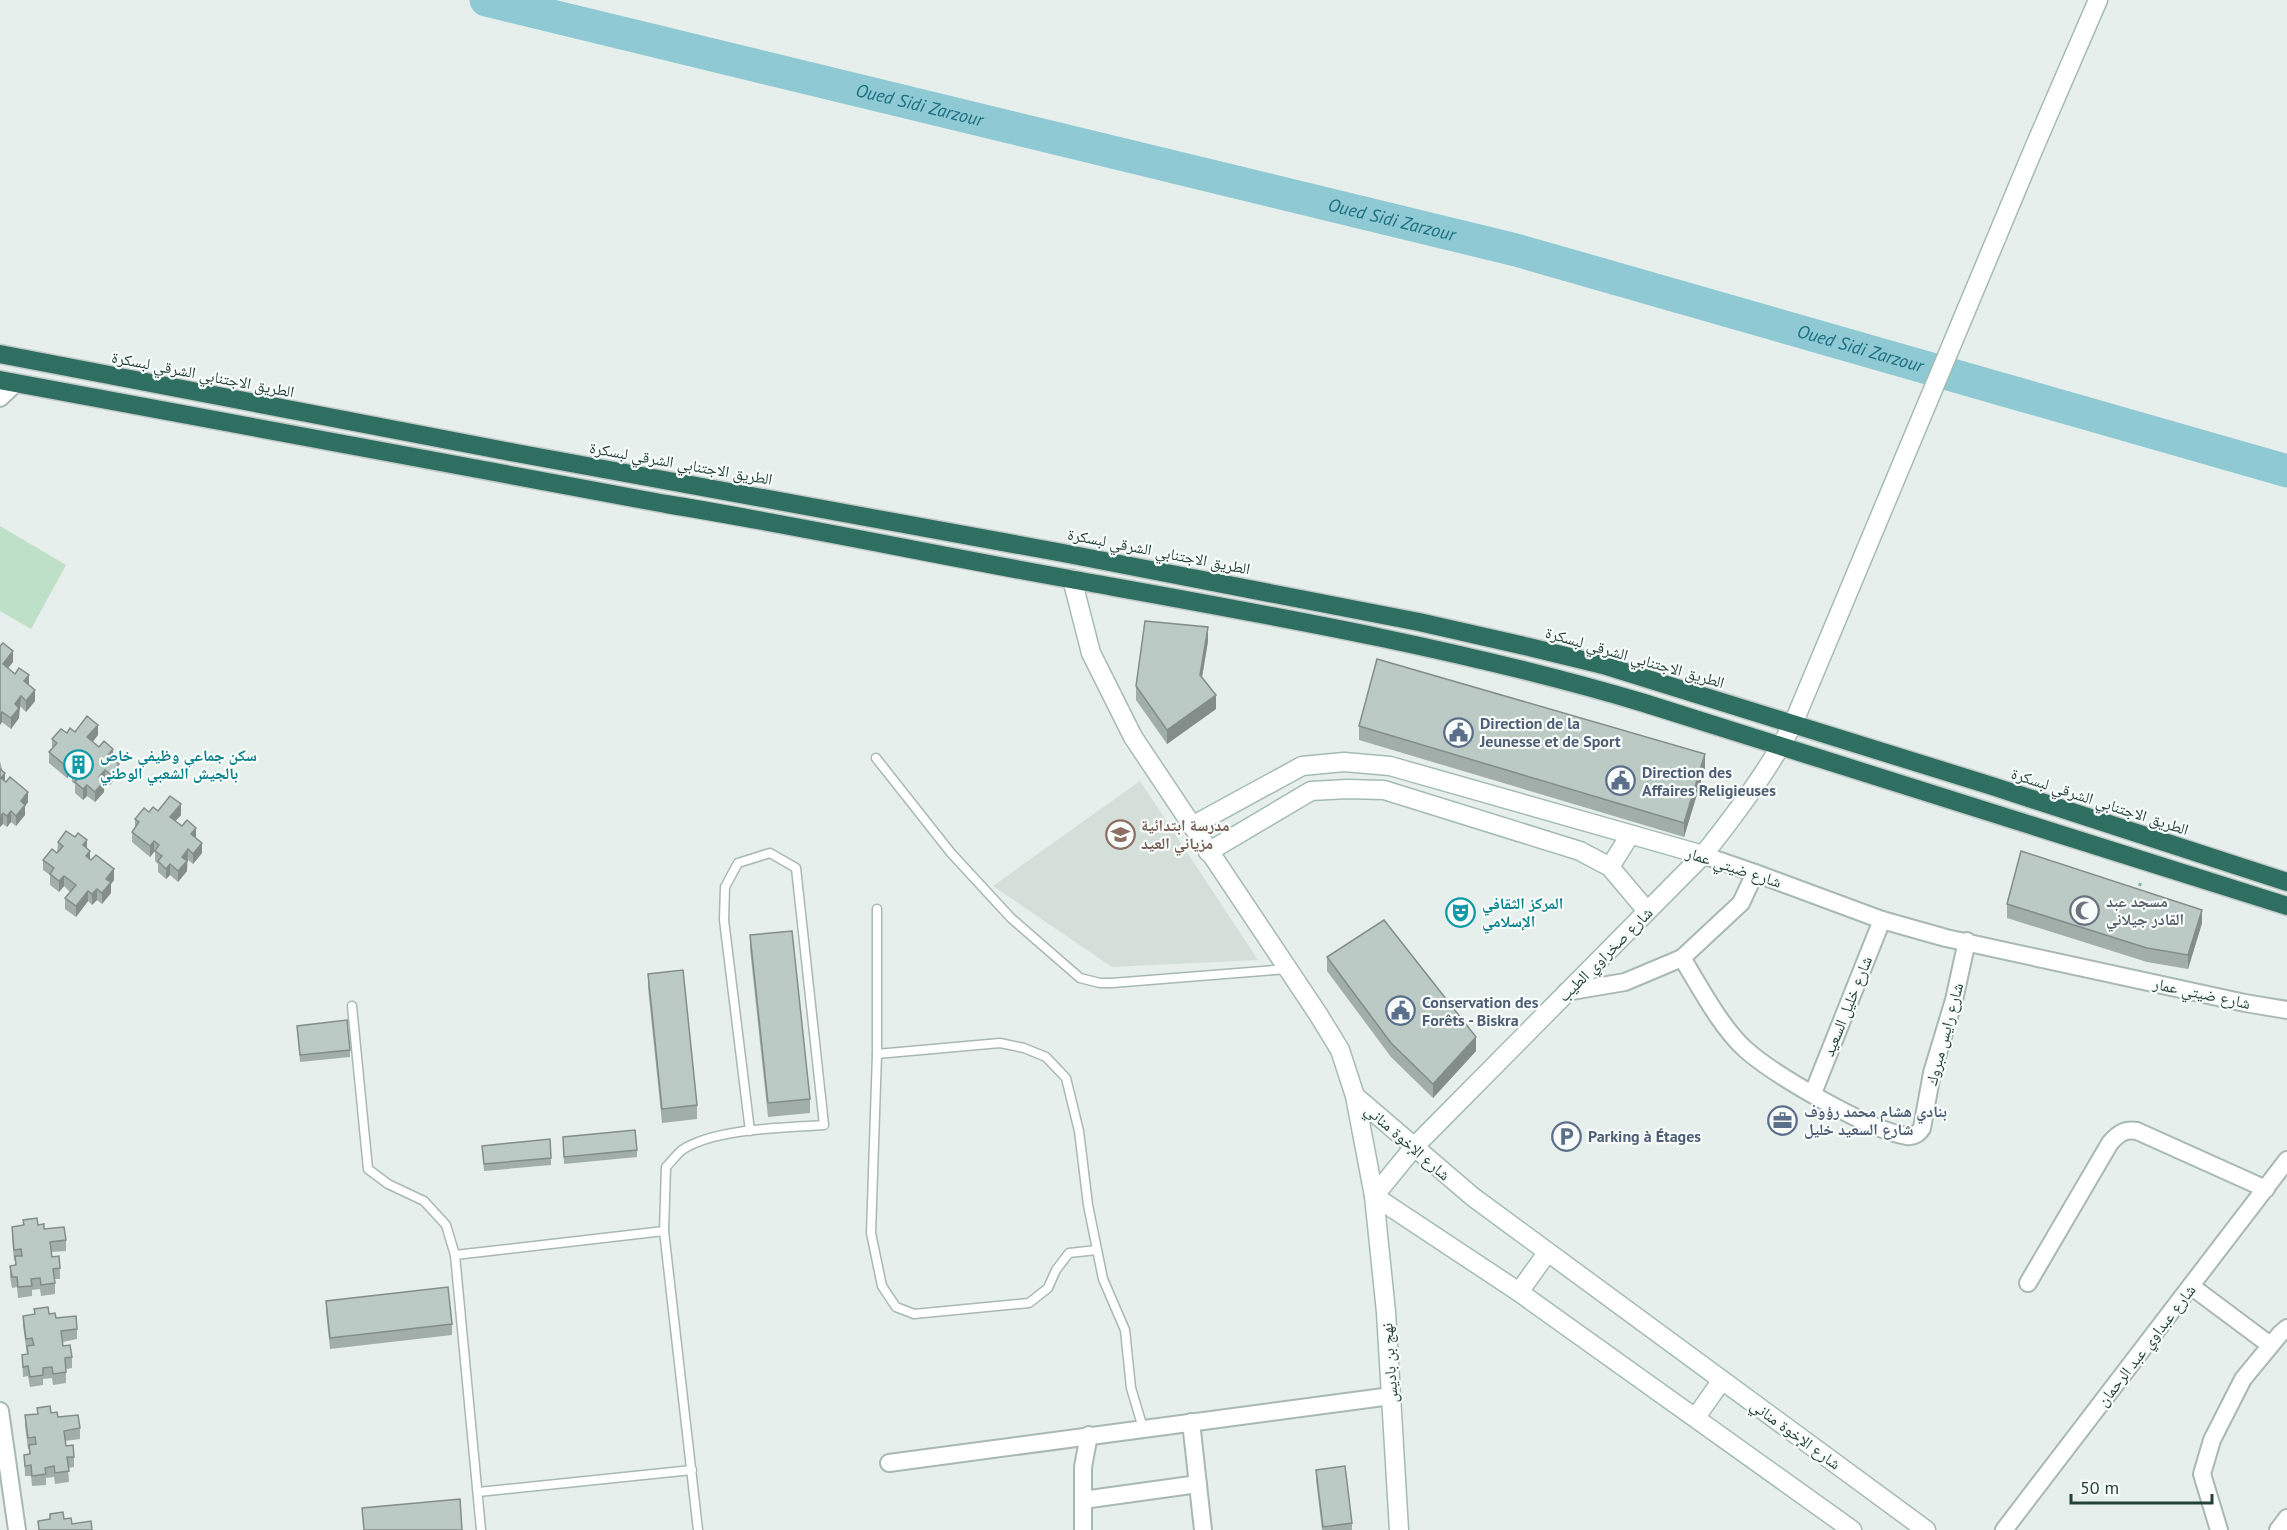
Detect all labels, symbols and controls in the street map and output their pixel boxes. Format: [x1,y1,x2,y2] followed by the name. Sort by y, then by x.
[853,78,987,132] water label: Oued Sidi Zarzour
[1326,193,1459,246] water label: Oued Sidi Zarzour
[1795,319,1927,378] water label: Oued Sidi Zarzour
[109,346,296,405] street label: الطريق الاجتنابي الشرقي لبسكرة
[587,437,774,492] street label: الطريق الاجتنابي الشرقي لبسكرة
[1065,523,1252,582] street label: الطريق الاجتنابي الشرقي لبسكرة
[1542,622,1727,695] street label: الطريق الاجتنابي الشرقي لبسكرة
[1479,713,1621,751] place label: Direction de la Jeunesse et de Sport
[1443,716,1475,748] public building icon: Direction de la Jeunesse et de Sport
[100,745,257,786] place label: سكن جماعي وظيفي خاص بالجيش الشعبي الوطني
[63,748,95,780] building icon: سكن جماعي وظيفي خاص بالجيش الشعبي الوطني
[1642,762,1776,800] place label: Direction des Affaires Religieuses
[2008,763,2191,842] street label: الطريق الاجتنابي الشرقي لبسكرة
[1605,765,1637,797] public building icon: Direction des Affaires Religieuses
[1141,815,1230,856] place label: مدرسة ابتدائية مزياني العيد
[1104,818,1136,850] school or university icon: مدرسة ابتدائية مزياني العيد
[1682,842,1784,895] street label: شارع ضيتي عمار
[2106,891,2184,932] place label: مسجد عبد القادر جيلاني
[1482,893,1563,934] place label: المركز الثقافي الإسلامي
[2069,894,2101,926] mosque icon: مسجد عبد القادر جيلاني
[1445,896,1477,928] theatre icon: المركز الثقافي الإسلامي
[1553,902,1659,1008] street label: شارع صخراوي الطيب
[1818,953,1877,1059] street label: شارع خليل السعيد
[2150,973,2252,1016] street label: شارع ضيتي عمار
[1921,980,1968,1088] street label: شارع رايس مبروك
[1422,992,1539,1030] place label: Conservation des Forêts - Biskra
[1385,995,1417,1027] public building icon: Conservation des Forêts - Biskra
[1359,1099,1455,1187] street label: شارع الإخوة مناني
[1804,1101,1947,1140] place label: بنادي هشام محمد رؤوف شارع السعيد خليل
[1767,1104,1799,1136] office icon: بنادي هشام محمد رؤوف شارع السعيد خليل
[1551,1120,1583,1152] parking icon: Parking à Étages
[1588,1126,1701,1146] place label: Parking à Étages
[2092,1280,2202,1412] street label: شارع عبداوي عبد الرحمان
[1376,1322,1403,1404] street label: نهج بن باديس
[1745,1395,1845,1476] street label: شارع الإخوة مناني
[2071,1467,2212,1505] scale bar
[2080,1476,2119,1499] text: 50 m

